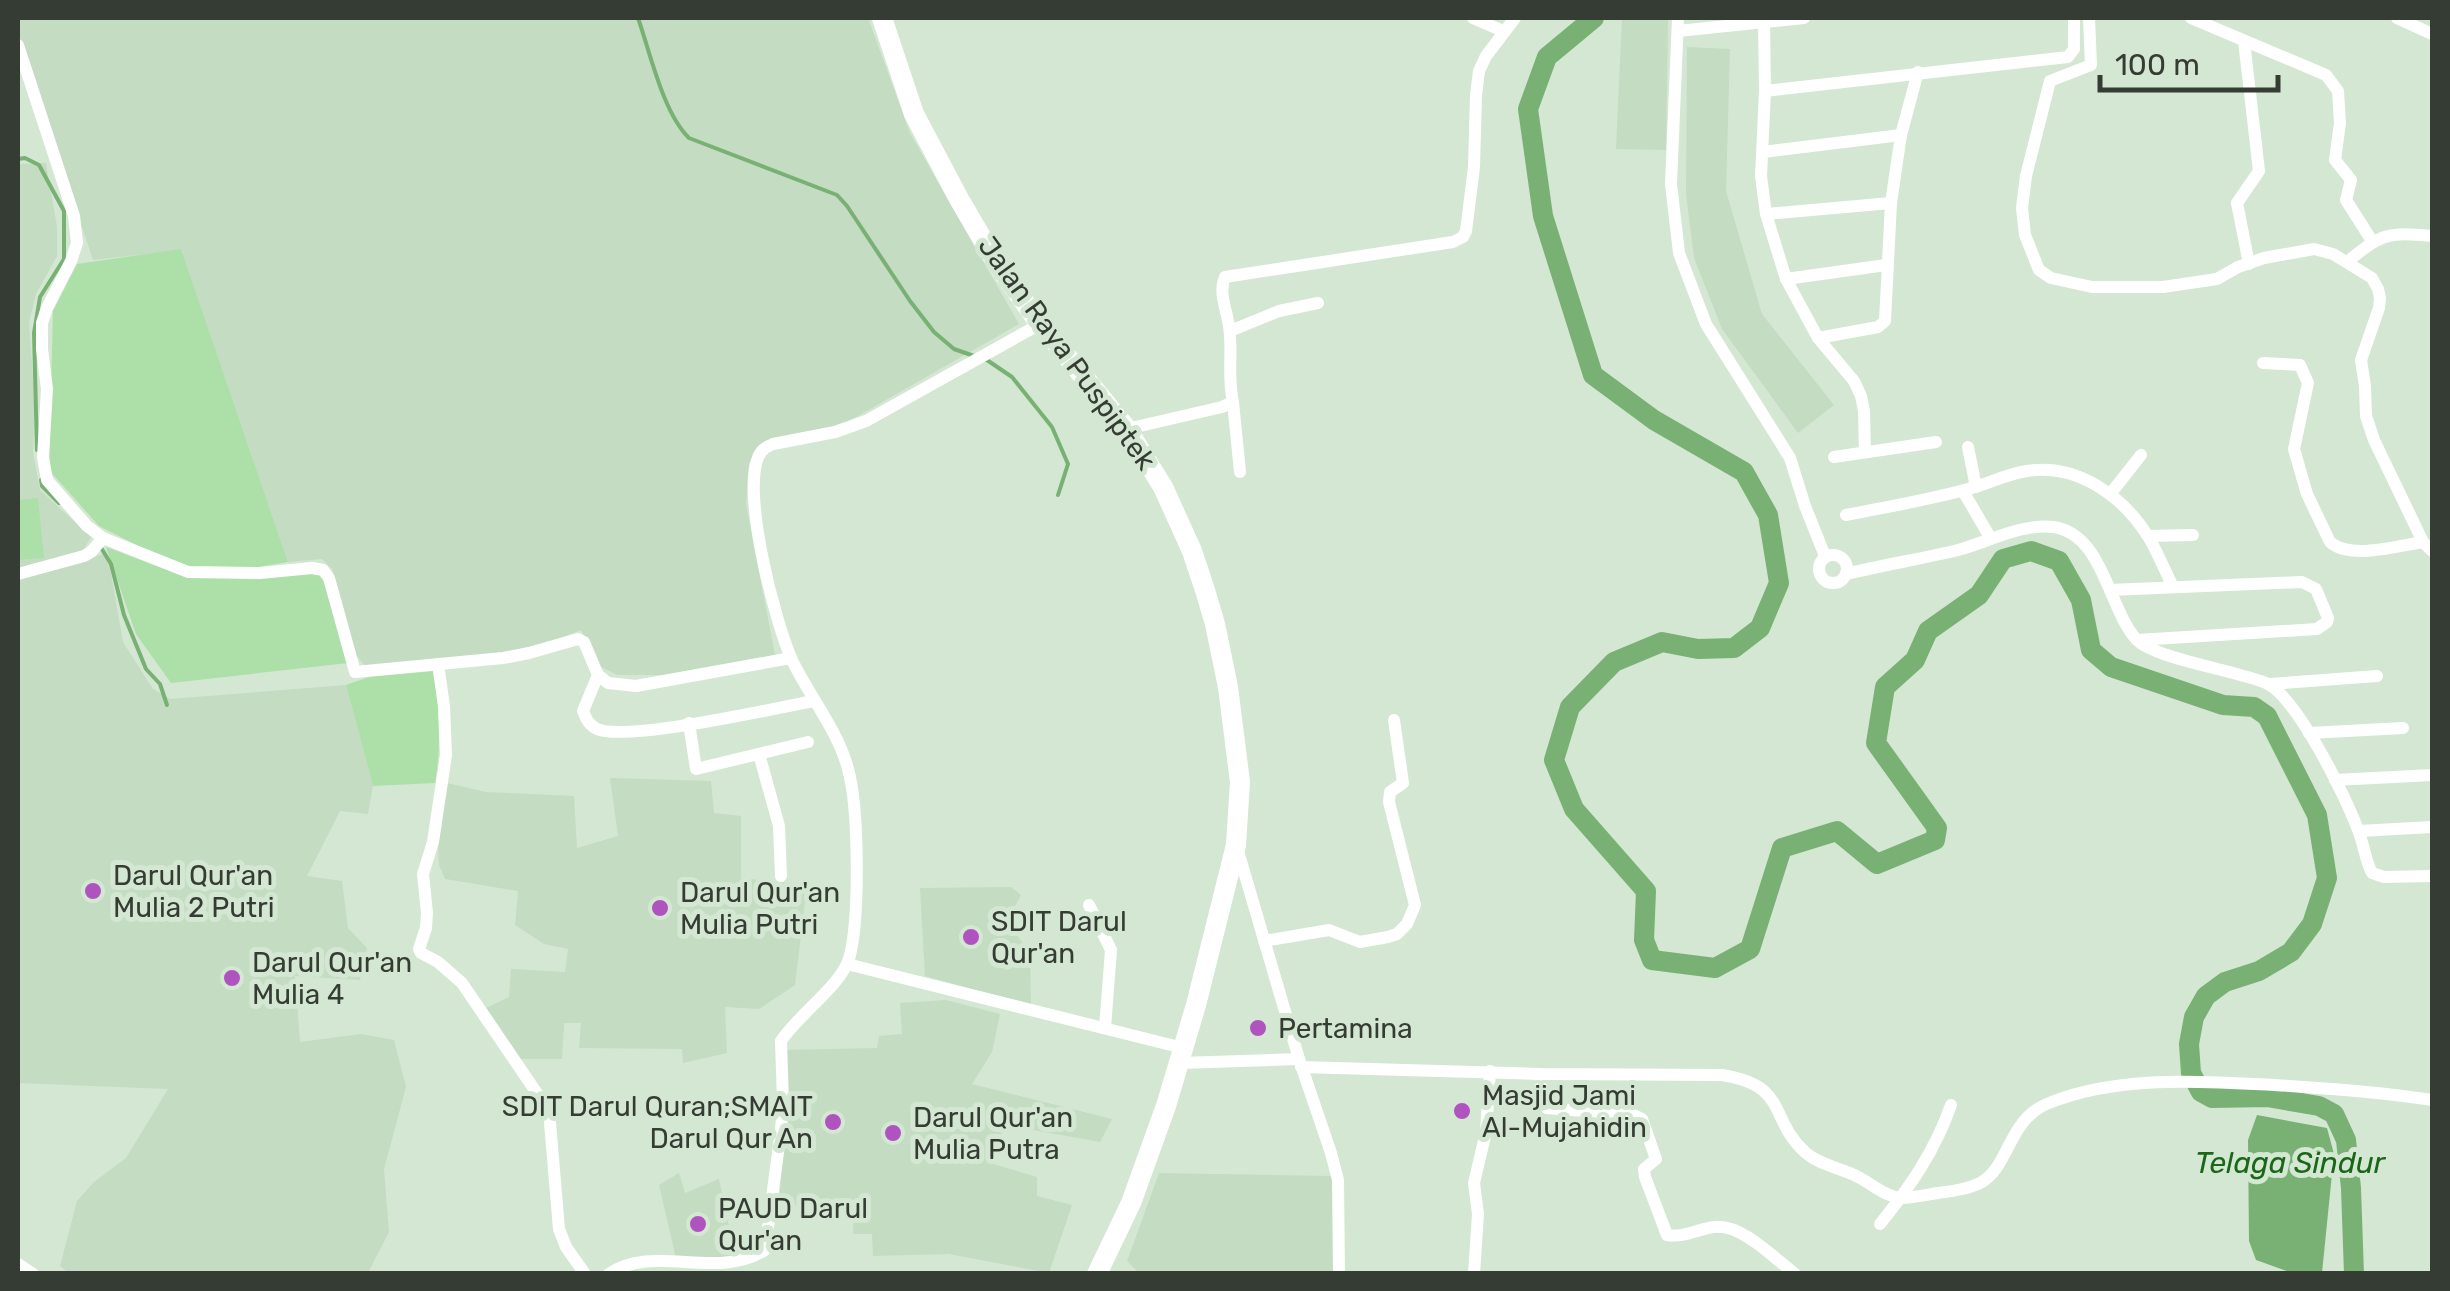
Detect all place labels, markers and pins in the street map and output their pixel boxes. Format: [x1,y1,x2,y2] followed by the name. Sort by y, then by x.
[113,859,274,924] place label: Darul Qur'an Mulia 2 Putri
[680,876,840,941] place label: Darul Qur'an Mulia Putri
[82,880,104,902] marker: Darul Qur'an Mulia 2 Putri
[649,897,671,919] marker: Darul Qur'an Mulia Putri
[991,905,1127,970] place label: SDIT Darul Qur'an
[960,926,982,948] marker: SDIT Darul Qur'an
[252,946,412,1011] place label: Darul Qur'an Mulia 4
[221,967,243,989] marker: Darul Qur'an Mulia 4
[1278,1012,1413,1045] place label: Pertamina
[1247,1017,1269,1039] marker: Pertamina
[1482,1079,1647,1144] place label: Masjid Jami Al-Mujahidin
[502,1090,813,1155] place label: SDIT Darul Quran;SMAIT Darul Qur An
[1451,1100,1473,1122] marker: Masjid Jami Al-Mujahidin
[913,1101,1073,1166] place label: Darul Qur'an Mulia Putra
[822,1111,844,1133] marker: SDIT Darul Quran;SMAIT Darul Qur An
[882,1122,904,1144] marker: Darul Qur'an Mulia Putra
[718,1192,868,1257] place label: PAUD Darul Qur'an
[687,1213,709,1235] marker: PAUD Darul Qur'an

